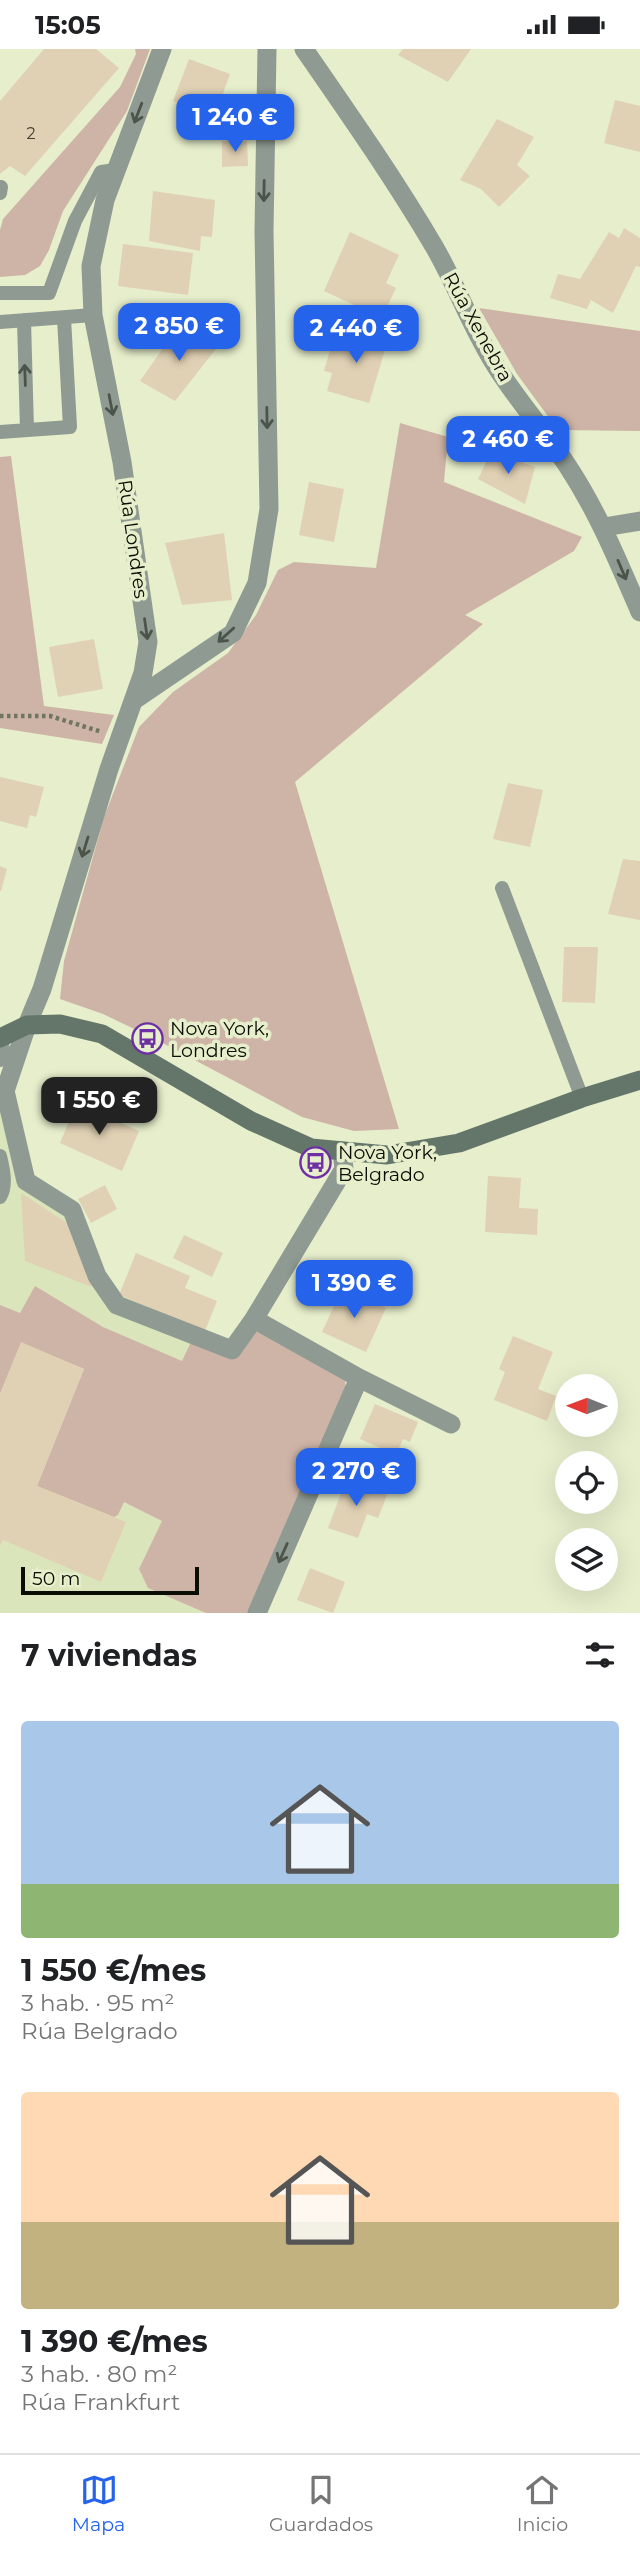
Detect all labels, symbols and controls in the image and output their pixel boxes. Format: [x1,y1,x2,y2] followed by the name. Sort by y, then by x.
[35,9,101,41] text: 15:05
[170,95,300,154] pin: 1 240 €
[131,101,143,123] one-way arrow
[192,103,278,131] text: 1 240 €
[26,124,36,143] house number: 2
[258,179,271,202] one-way arrow
[439,268,517,386] street label: Rúa Xenebra
[114,303,244,363] pin: 2 850 €
[291,305,421,365] pin: 2 440 €
[134,312,224,340] text: 2 850 €
[310,314,402,342] text: 2 440 €
[19,364,32,387] one-way arrow
[104,393,118,416] one-way arrow
[260,406,274,429] one-way arrow
[443,417,573,476] pin: 2 460 €
[462,425,554,453] text: 2 460 €
[113,478,153,600] street label: Rúa Londres
[616,559,629,580] one-way arrow
[140,617,153,640] one-way arrow
[217,627,235,643] one-way arrow
[78,836,91,858] one-way arrow
[170,1017,269,1062] place label: Nova York, Londres
[130,1022,164,1056] bus stop icon: Nova York, Londres
[34,1077,164,1137] pin: 1 550 €
[57,1086,141,1114] text: 1 550 €
[338,1141,437,1186] place label: Nova York, Belgrado
[298,1146,332,1180] bus stop icon: Nova York, Belgrado
[289,1261,419,1320] pin: 1 390 €
[312,1269,396,1297] text: 1 390 €
[555,1374,618,1437] north arrow
[555,1374,618,1591] map controls
[291,1449,421,1508] pin: 2 270 €
[555,1451,618,1514] button: locate
[312,1457,400,1485] text: 2 270 €
[555,1528,618,1591] button: layers
[276,1542,289,1563] one-way arrow
[21,1564,200,1596] scale bar
[32,1567,80,1590] text: 50 m
[581,1636,619,1674] icon: filters
[21,1637,197,1674] text: 7 viviendas
[257,1766,383,1892] icon: home
[21,1952,206,1989] text: 1 550 €/mes
[21,1989,174,2017] text: 3 hab. · 95 m²
[21,2017,178,2045] text: Rúa Belgrado
[257,2137,383,2263] icon: home
[21,2323,208,2360] text: 1 390 €/mes
[21,2360,177,2388] text: 3 hab. · 80 m²
[21,2388,180,2416] text: Rúa Frankfurt
[72,2471,125,2536] tab: Mapa
[269,2471,373,2536] tab: Guardados
[517,2471,568,2536] tab: Inicio

